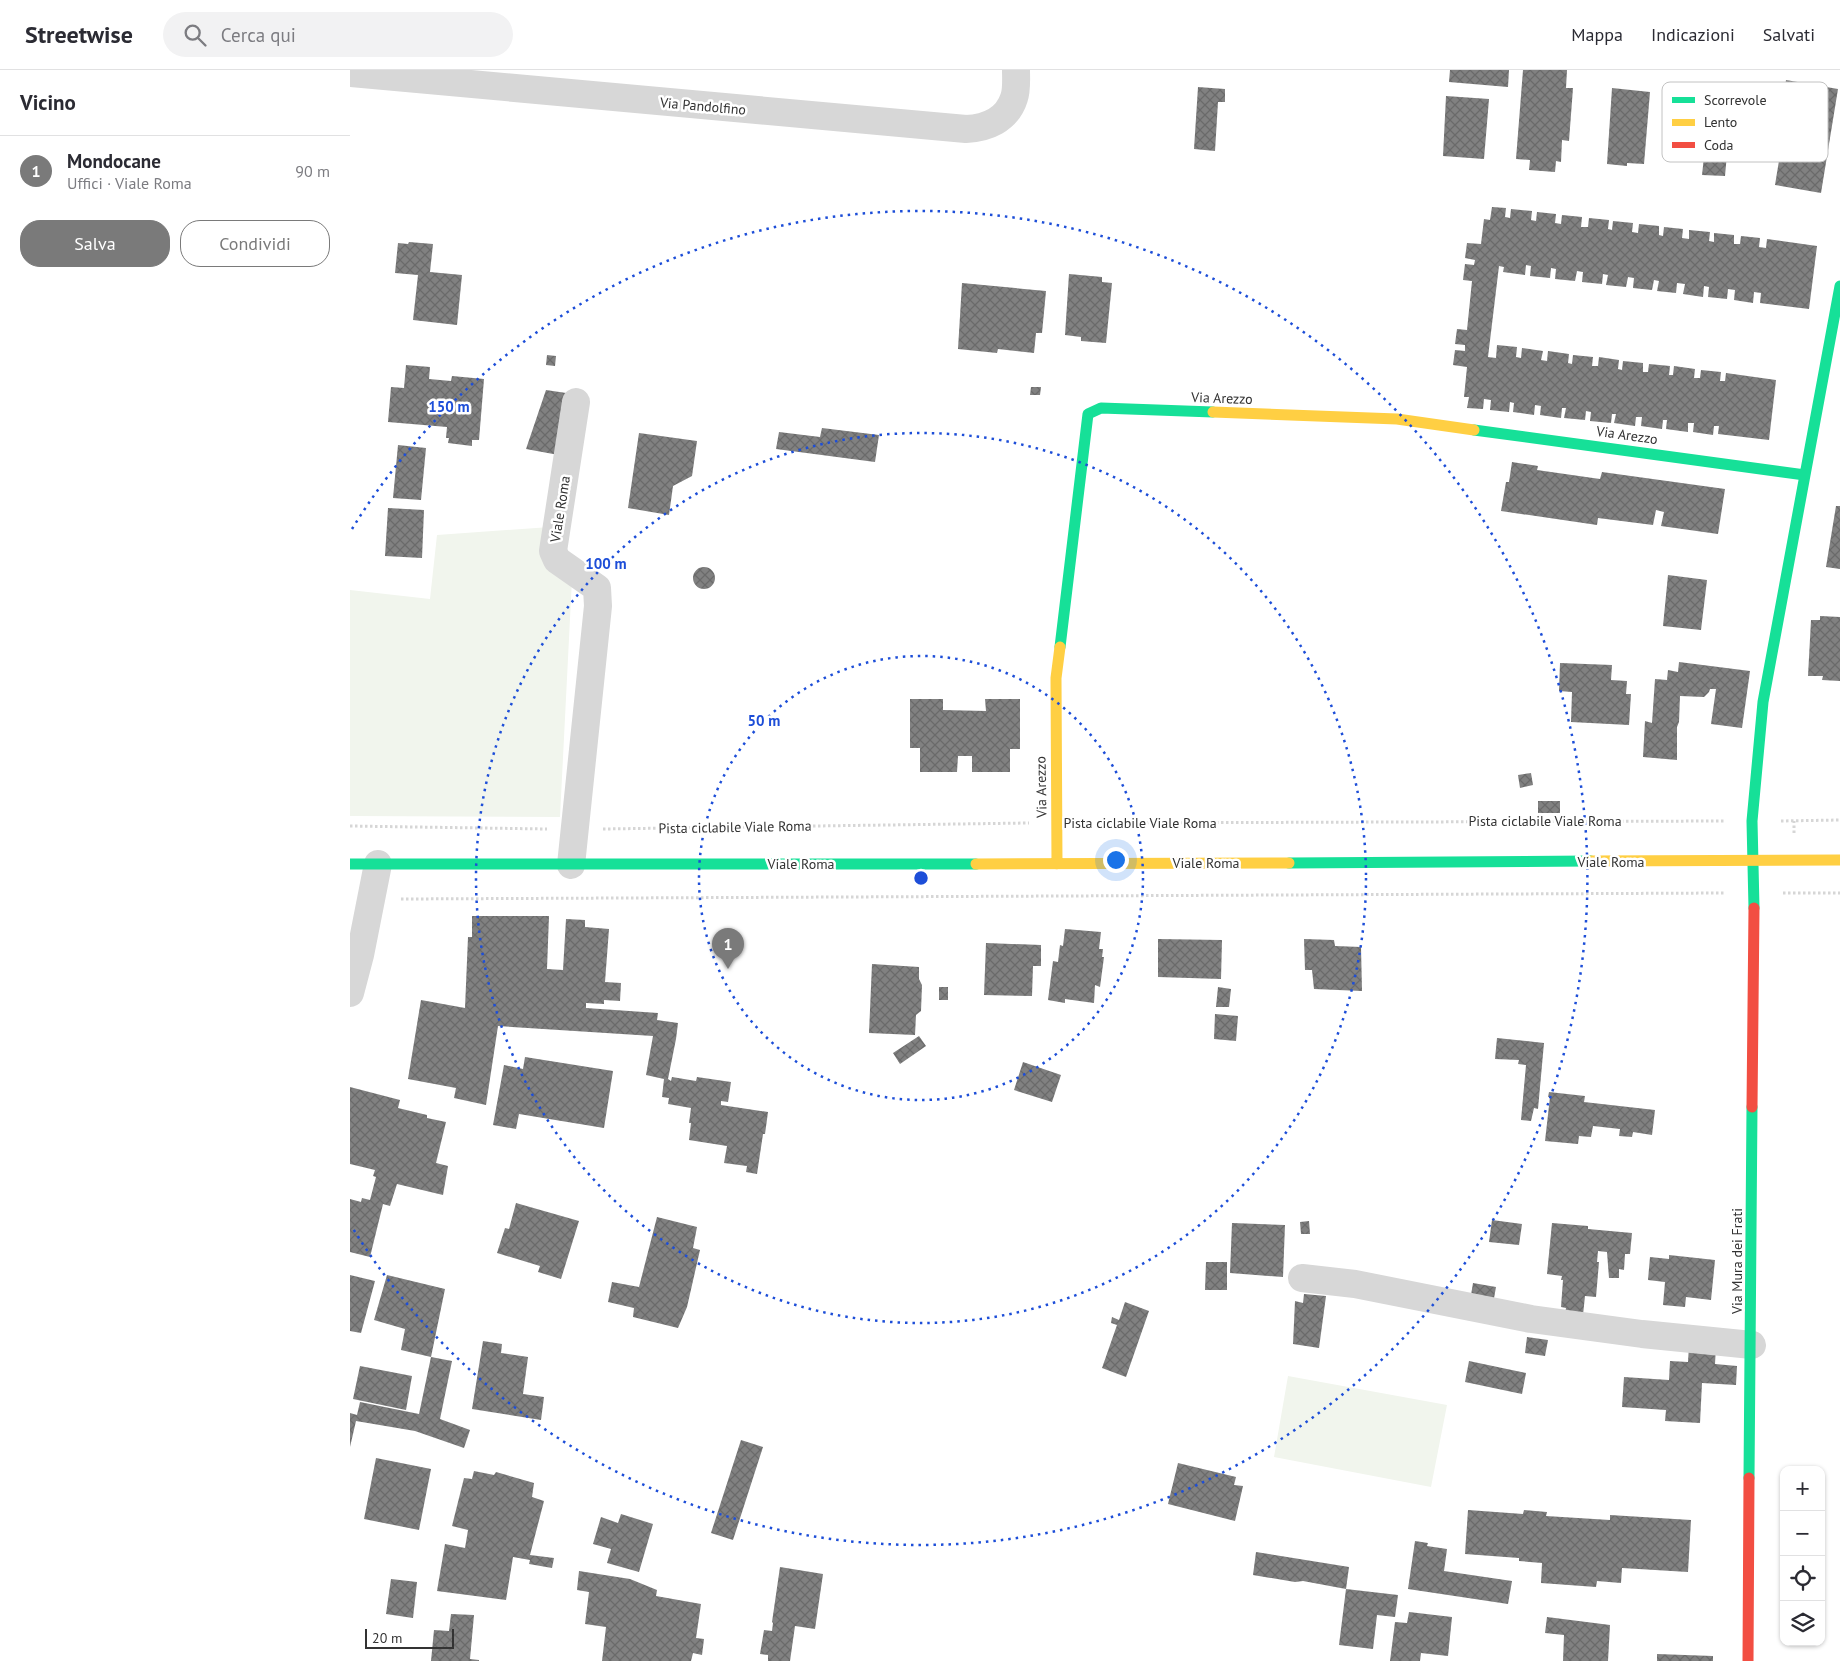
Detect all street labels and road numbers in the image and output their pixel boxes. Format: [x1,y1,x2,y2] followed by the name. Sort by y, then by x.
[658,93,747,119] street label: Via Pandolfino
[1190,388,1253,408] street label: Via Arezzo
[1594,422,1659,448] street label: Via Arezzo
[546,474,574,545] street label: Viale Roma
[1031,756,1051,819] street label: Via Arezzo
[1468,812,1622,830] street label: Pista ciclabile Viale Roma
[1063,814,1217,832] street label: Pista ciclabile Viale Roma
[658,817,812,837] street label: Pista ciclabile Viale Roma
[1576,853,1645,871] street label: Viale Roma
[1171,854,1240,872] street label: Viale Roma
[766,855,835,873] street label: Viale Roma
[1728,1208,1746,1315] street label: Via Mura dei Frati

